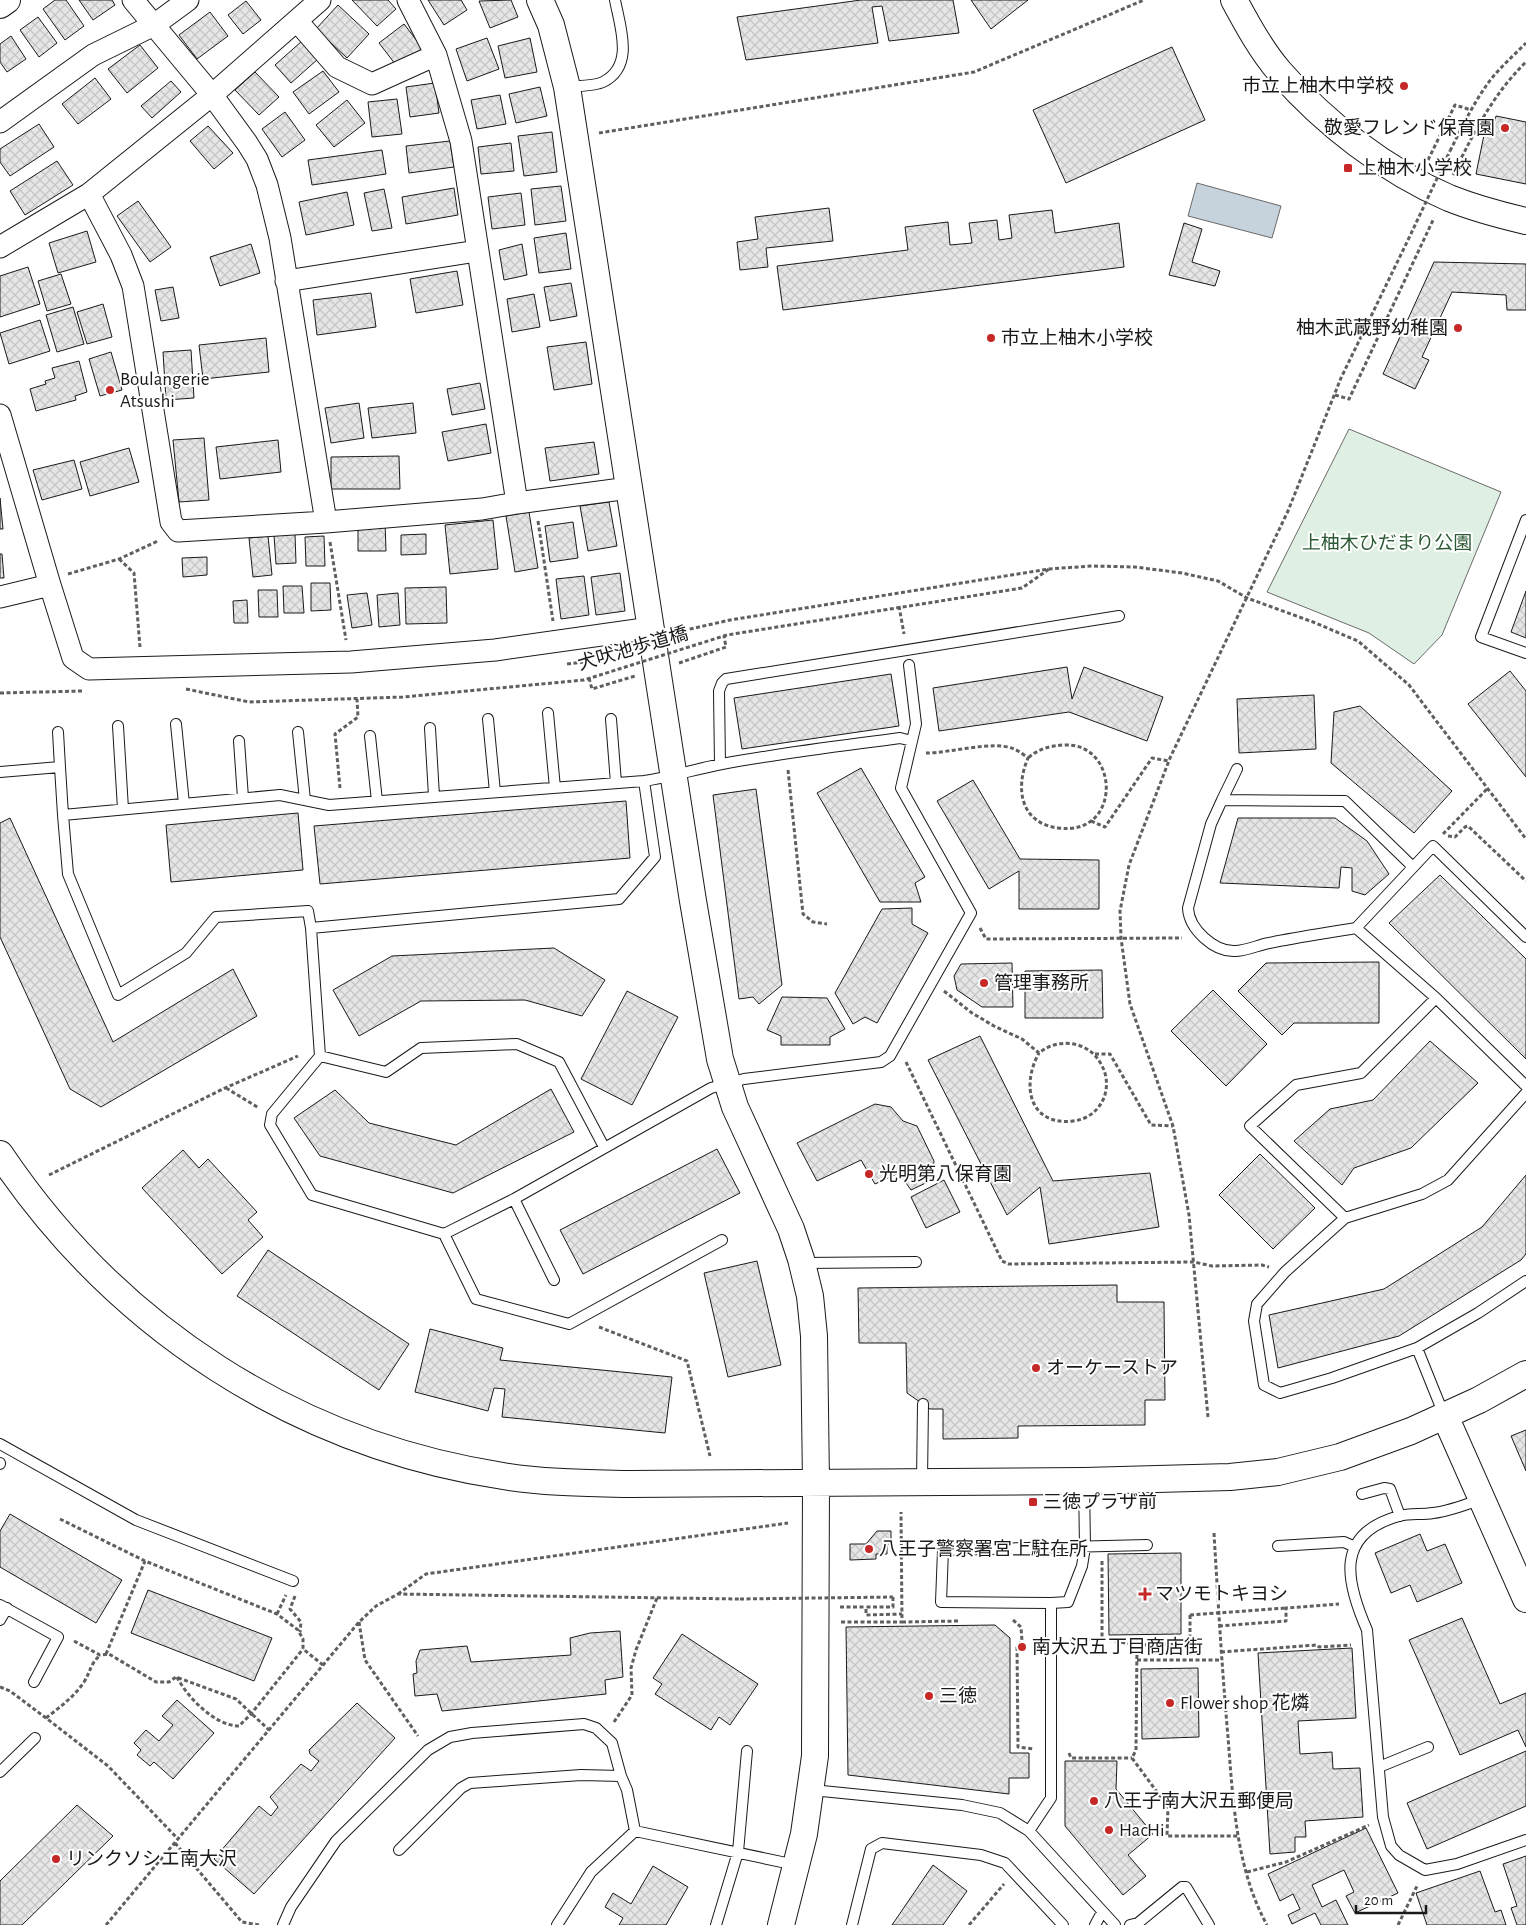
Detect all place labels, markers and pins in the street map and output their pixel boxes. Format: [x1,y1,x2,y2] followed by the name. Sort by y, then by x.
[1242,75,1394,96] place label: 市立上柚木中学校
[1398,80,1410,92] marker: 市立上柚木中学校
[1324,118,1495,138] place label: 敬愛フレンド保育園
[1499,122,1511,134] marker: 敬愛フレンド保育園
[1358,157,1472,178] place label: 上柚木小学校
[1342,162,1354,174] marker: 上柚木小学校
[1296,318,1448,338] place label: 柚木武蔵野幼稚園
[1452,322,1464,334] marker: 柚木武蔵野幼稚園
[1001,327,1153,348] place label: 市立上柚木小学校
[985,332,997,344] marker: 市立上柚木小学校
[120,370,210,411] place label: Boulangerie Atsushi
[104,384,116,396] marker: Boulangerie Atsushi
[994,973,1089,993] place label: 管理事務所
[978,977,990,989] marker: 管理事務所
[879,1164,1012,1184] place label: 光明第八保育園
[863,1168,875,1180] marker: 光明第八保育園
[1046,1358,1178,1378] place label: オーケーストア
[1030,1362,1042,1374] marker: オーケーストア
[1043,1491,1157,1512] place label: 三徳プラザ前
[1027,1496,1039,1508] marker: 三徳プラザ前
[879,1538,1088,1559] place label: 八王子警察署宮上駐在所
[863,1543,875,1555] marker: 八王子警察署宮上駐在所
[1155,1584,1288,1604] place label: マツモトキヨシ
[1139,1588,1151,1600] marker: マツモトキヨシ
[1032,1636,1203,1657] place label: 南大沢五丁目商店街
[1016,1641,1028,1653] marker: 南大沢五丁目商店街
[939,1686,977,1706] place label: 三徳
[923,1690,935,1702] marker: 三徳
[1180,1692,1310,1713] place label: Flower shop 花燐
[1164,1697,1176,1709] marker: Flower shop 花燐
[1104,1790,1294,1811] place label: 八王子南大沢五郵便局
[1088,1795,1100,1807] marker: 八王子南大沢五郵便局
[1119,1821,1165,1840] place label: HacHi
[1103,1824,1115,1836] marker: HacHi
[66,1849,237,1869] place label: リンクソシエ南大沢
[50,1853,62,1865] marker: リンクソシエ南大沢

